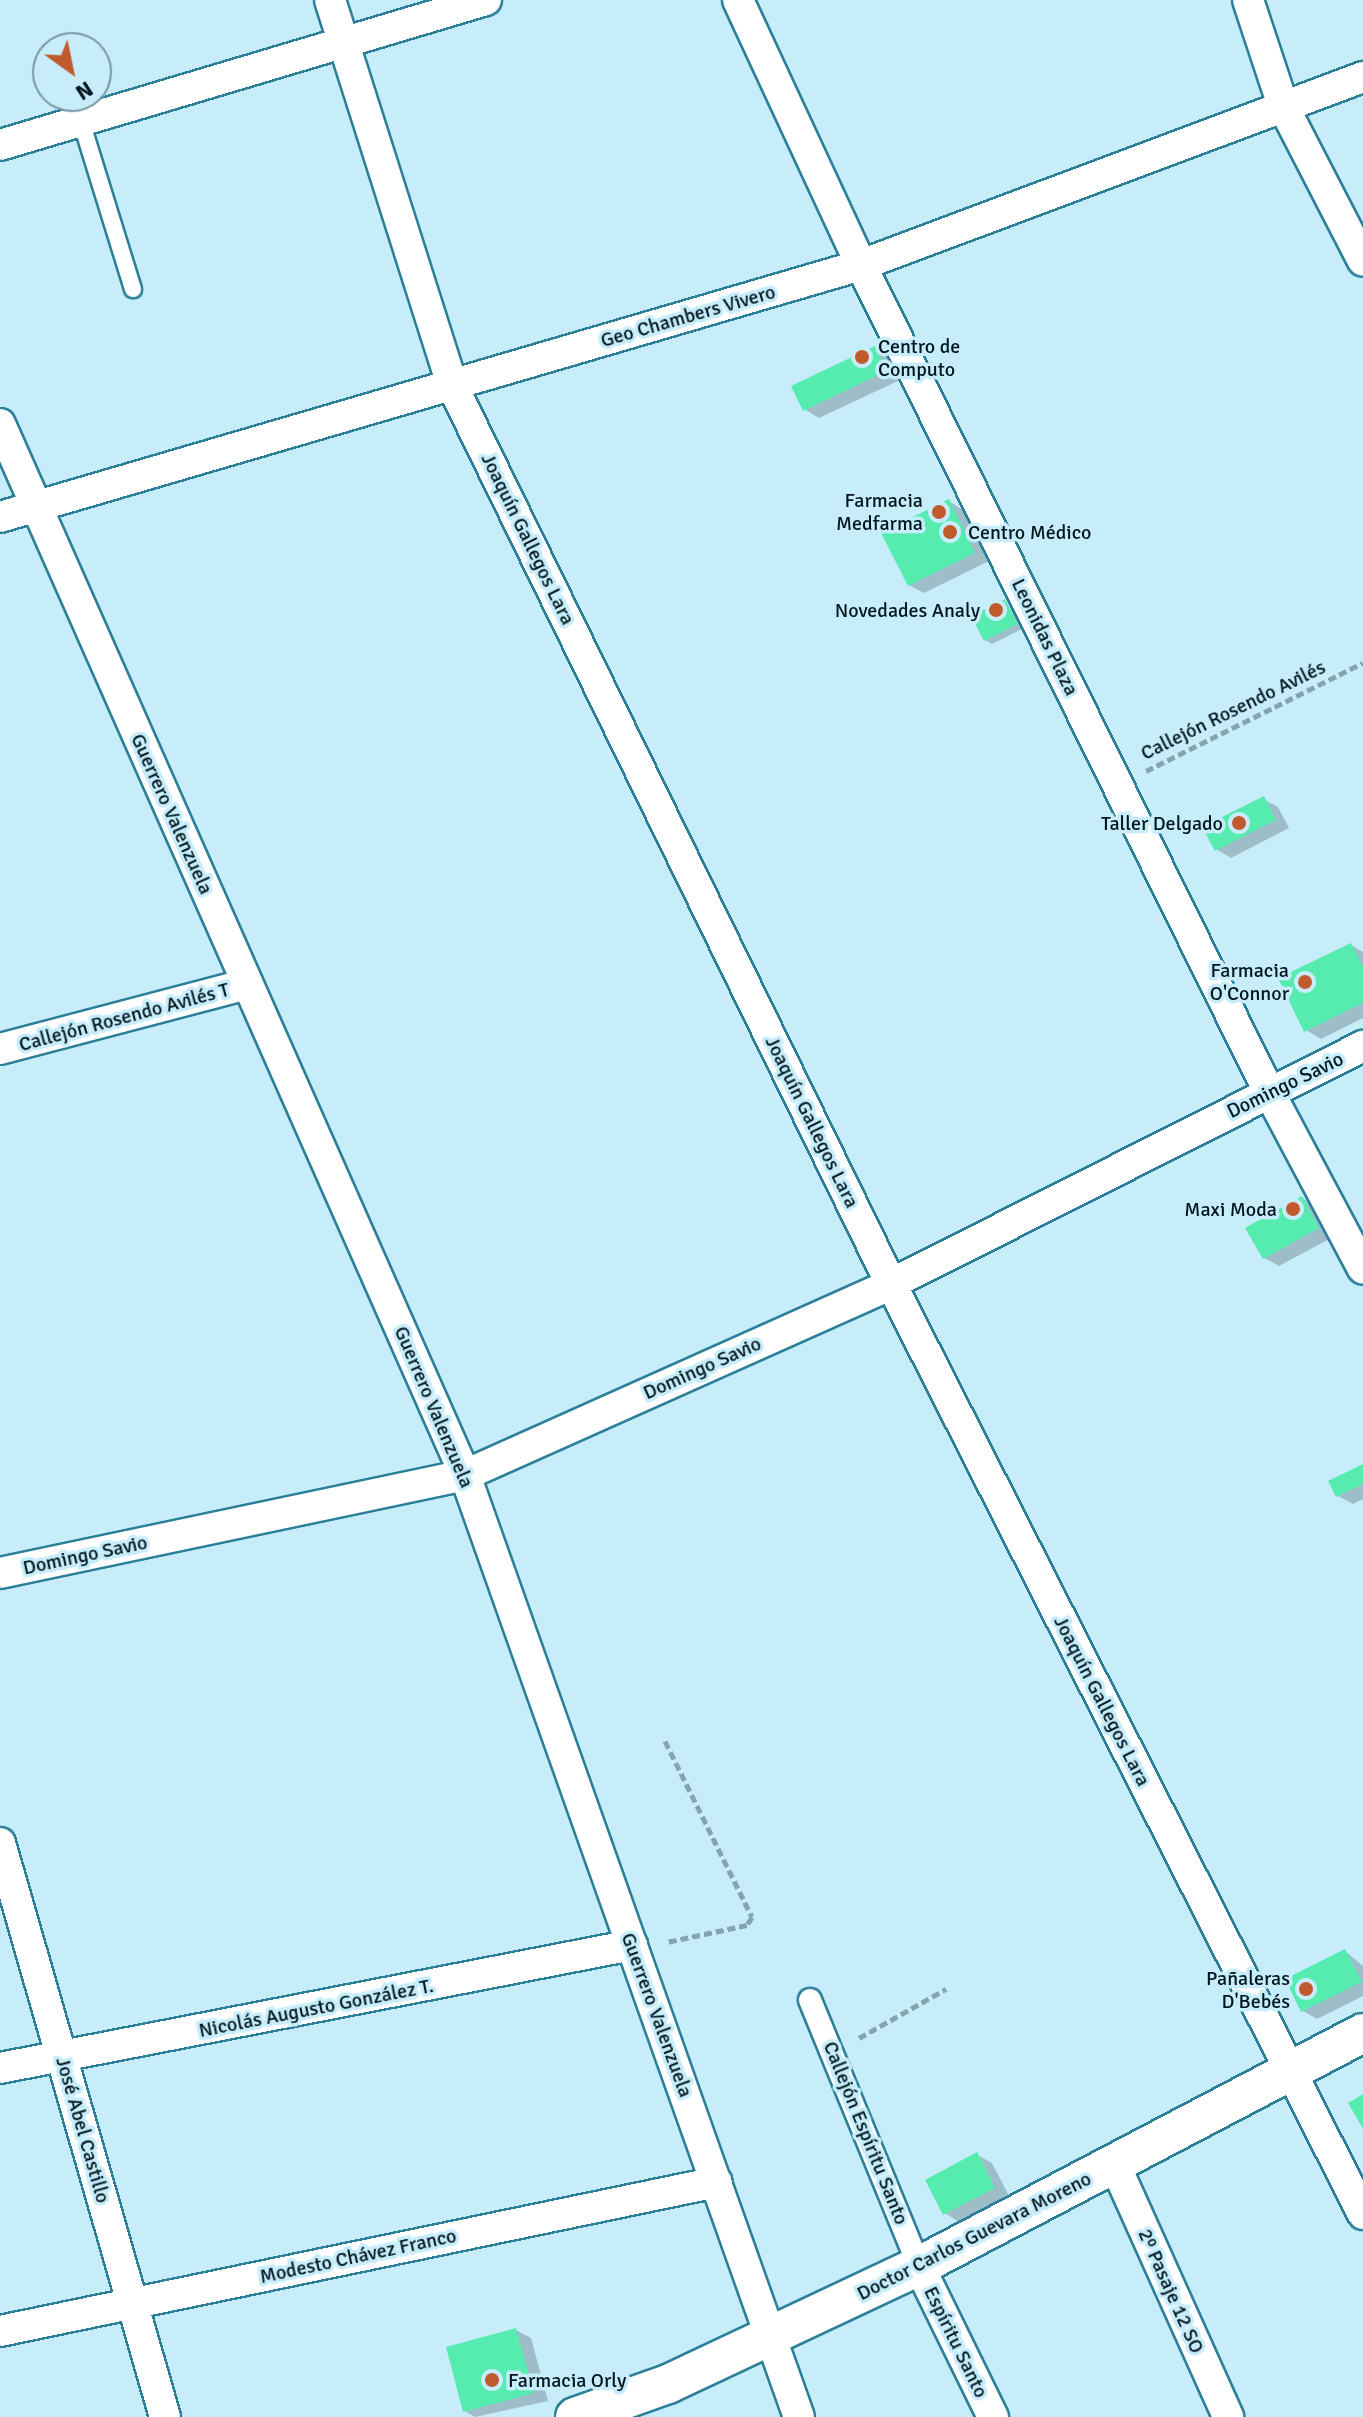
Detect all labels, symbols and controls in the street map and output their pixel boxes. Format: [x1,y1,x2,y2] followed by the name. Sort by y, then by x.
[32,32,112,112] north arrow
[70,75,98,106] text: N
[598,280,778,352] street label: Geo Chambers Vivero
[878,334,960,381] place label: Centro de Computo
[853,348,871,366] marker: Centro de Computo
[476,449,580,629] street label: Joaquín Gallegos Lara
[836,488,923,535] place label: Farmacia Medfarma
[930,503,948,521] marker: Farmacia Medfarma
[968,520,1091,544] place label: Centro Médico
[939,521,961,543] marker: Centro Médico
[1006,575,1084,699] street label: Leonidas Plaza
[835,598,980,622] place label: Novedades Analy
[987,601,1005,619] marker: Novedades Analy
[1137,655,1329,765] street label: Callejón Rosendo Avilés
[126,730,218,898] street label: Guerrero Valenzuela
[1101,811,1223,835] place label: Taller Delgado
[1230,814,1248,832] marker: Taller Delgado
[1210,958,1289,1005] place label: Farmacia O'Connor
[1296,973,1314,991] marker: Farmacia O'Connor
[16,977,232,1057] street label: Callejón Rosendo Avilés T
[760,1032,864,1212] street label: Joaquín Gallegos Lara
[1223,1046,1347,1124] street label: Domingo Savio
[1184,1197,1277,1221] place label: Maxi Moda
[1284,1200,1302,1218] marker: Maxi Moda
[389,1323,479,1491] street label: Guerrero Valenzuela
[639,1331,765,1405] street label: Domingo Savio
[21,1530,149,1580] street label: Domingo Savio
[1049,1612,1155,1790] street label: Joaquín Gallegos Lara
[616,1930,698,2100] street label: Guerrero Valenzuela
[1206,1966,1290,2013] place label: Pañaleras D'Bebés
[197,1973,435,2043] street label: Nicolás Augusto González T.
[1297,1980,1315,1998] marker: Pañaleras D'Bebés
[818,2038,914,2228] street label: Callejón Espíritu Santo
[51,2054,115,2206] street label: José Abel Castillo
[853,2166,1095,2306] street label: Doctor Carlos Guevara Moreno
[257,2223,459,2289] street label: Modesto Chávez Franco
[1133,2225,1209,2357] street label: 2º Pasaje 12 SO
[919,2282,993,2402] street label: Espíritu Santo
[508,2368,626,2392] place label: Farmacia Orly
[483,2371,501,2389] marker: Farmacia Orly

